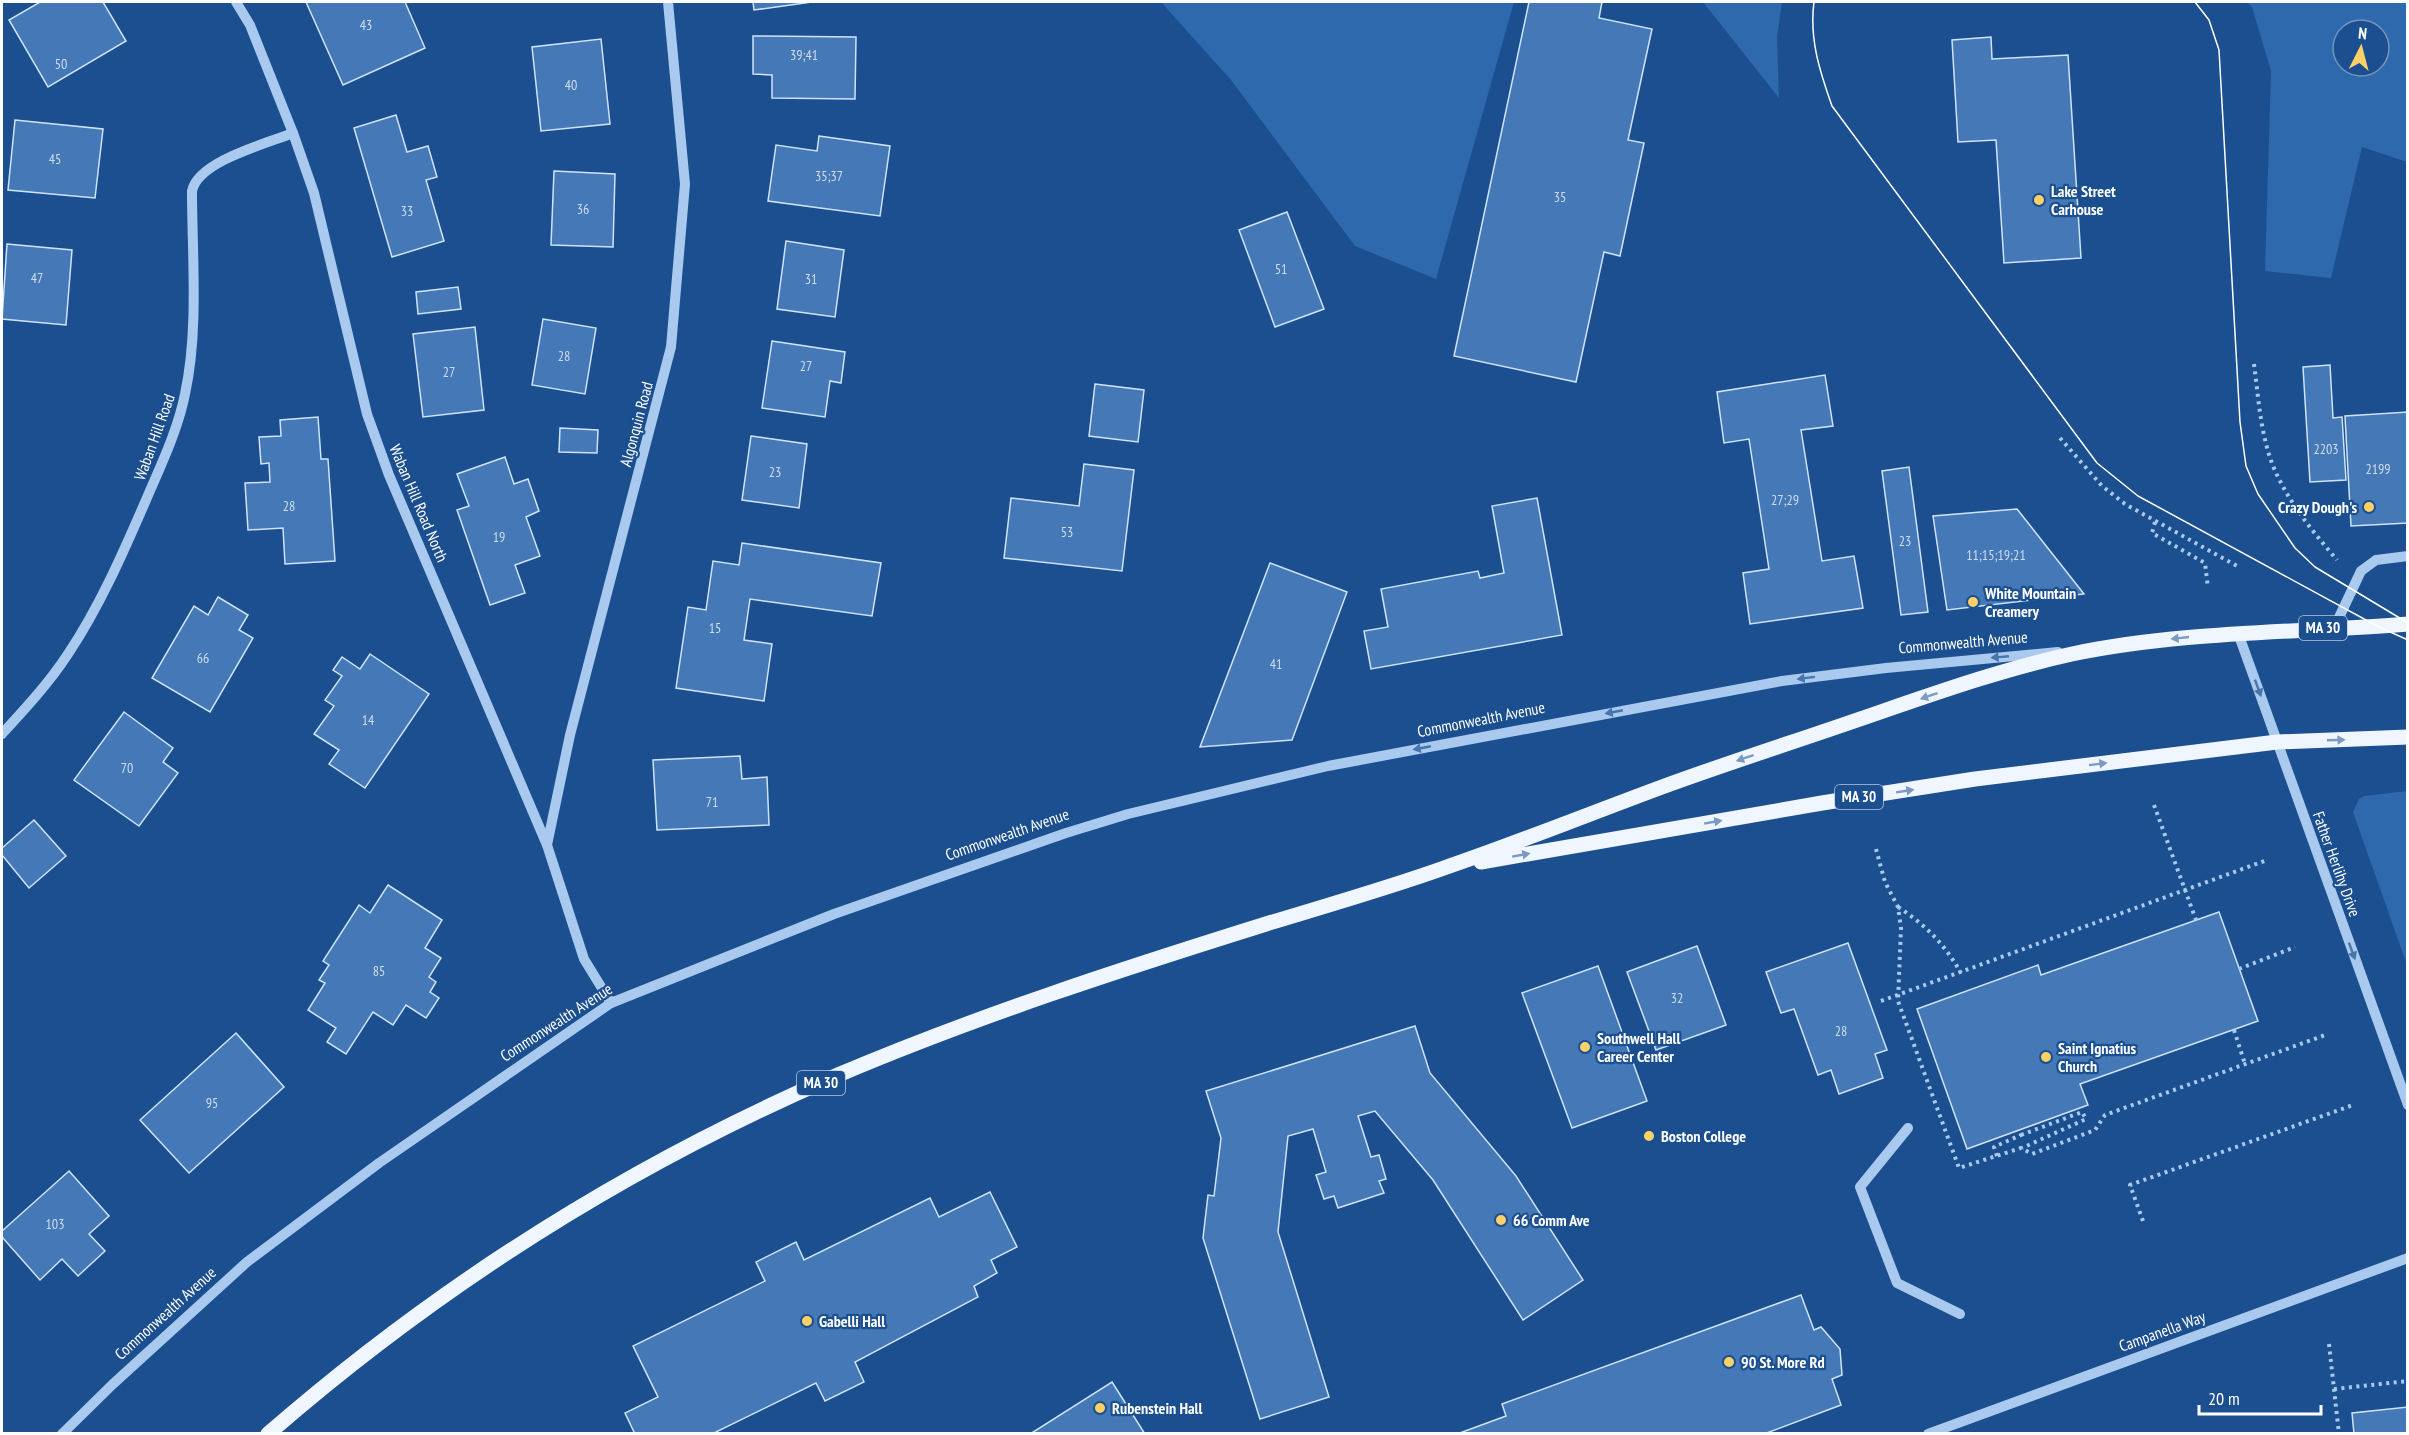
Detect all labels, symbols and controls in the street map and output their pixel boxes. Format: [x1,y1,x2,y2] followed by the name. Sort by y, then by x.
[360,16,372,34] house number: 43
[2331,18,2391,78] north arrow
[2357,23,2368,43] text: N
[790,46,818,64] house number: 39;41
[55,55,67,73] house number: 50
[565,76,577,94] house number: 40
[49,150,61,168] house number: 45
[815,167,843,185] house number: 35;37
[2051,181,2116,219] place label: Lake Street Carhouse
[1554,188,1566,206] house number: 35
[2032,193,2046,207] marker: Lake Street Carhouse
[577,200,589,218] house number: 36
[401,202,413,220] house number: 33
[1275,260,1287,278] house number: 51
[31,269,43,287] house number: 47
[805,270,817,288] house number: 31
[558,347,570,365] house number: 28
[800,357,812,375] house number: 27
[443,363,455,381] house number: 27
[615,379,657,469] street label: Algonquin Road
[129,391,179,483] street label: Waban Hill Road
[2313,440,2339,458] house number: 2203
[385,441,453,565] street label: Waban Hill Road North
[2365,460,2391,478] house number: 2199
[769,463,781,481] house number: 23
[1771,491,1799,509] house number: 27;29
[283,497,295,515] house number: 28
[2278,497,2357,517] place label: Crazy Dough's
[2362,500,2376,514] marker: Crazy Dough's
[1061,523,1073,541] house number: 53
[493,528,505,546] house number: 19
[1899,532,1911,550] house number: 23
[1966,546,2026,564] house number: 11;15;19;21
[1984,583,2076,621] place label: White Mountain Creamery
[1966,595,1980,609] marker: White Mountain Creamery
[2299,616,2347,640] road number: MA 30
[709,619,721,637] house number: 15
[1898,626,2028,658] street label: Commonwealth Avenue
[2171,633,2190,643] one-way arrow
[197,649,209,667] house number: 66
[1990,652,2009,662] one-way arrow
[1270,655,1282,673] house number: 41
[1796,674,1815,683] one-way arrow
[2254,679,2264,697] one-way arrow
[1920,691,1938,701] one-way arrow
[1416,697,1546,741] street label: Commonwealth Avenue
[1604,708,1623,717] one-way arrow
[362,711,375,729] house number: 14
[2326,735,2345,745] one-way arrow
[1412,744,1431,753] one-way arrow
[1736,754,1754,764] one-way arrow
[121,759,133,777] house number: 70
[2089,759,2108,768] one-way arrow
[1835,785,1883,809] road number: MA 30
[1896,786,1915,795] one-way arrow
[706,793,718,811] house number: 71
[943,803,1071,865] street label: Commonwealth Avenue
[2309,809,2365,919] street label: Father Herlihy Drive
[1704,817,1723,826] one-way arrow
[1511,850,1530,859] one-way arrow
[2348,942,2358,960] one-way arrow
[373,962,385,980] house number: 85
[496,978,616,1066] street label: Commonwealth Avenue
[1671,989,1683,1007] house number: 32
[1835,1022,1847,1040] house number: 28
[1597,1028,1680,1066] place label: Southwell Hall Career Center
[2058,1038,2136,1076] place label: Saint Ignatius Church
[1578,1040,1592,1054] marker: Southwell Hall Career Center
[2039,1050,2053,1064] marker: Saint Ignatius Church
[797,1071,845,1095] road number: MA 30
[206,1094,218,1112] house number: 95
[1661,1126,1746,1146] place label: Boston College
[1642,1129,1656,1143] marker: Boston College
[1513,1210,1590,1230] place label: 66 Comm Ave
[1494,1213,1508,1227] marker: 66 Comm Ave
[46,1215,64,1233] house number: 103
[110,1262,220,1364] street label: Commonwealth Avenue
[2116,1306,2208,1356] street label: Campanella Way
[819,1311,885,1331] place label: Gabelli Hall
[800,1314,814,1328] marker: Gabelli Hall
[1741,1352,1825,1372] place label: 90 St. More Rd
[1722,1355,1736,1369] marker: 90 St. More Rd
[2199,1378,2320,1416] scale bar
[2208,1387,2240,1410] text: 20 m
[1112,1398,1202,1418] place label: Rubenstein Hall
[1093,1401,1107,1415] marker: Rubenstein Hall

